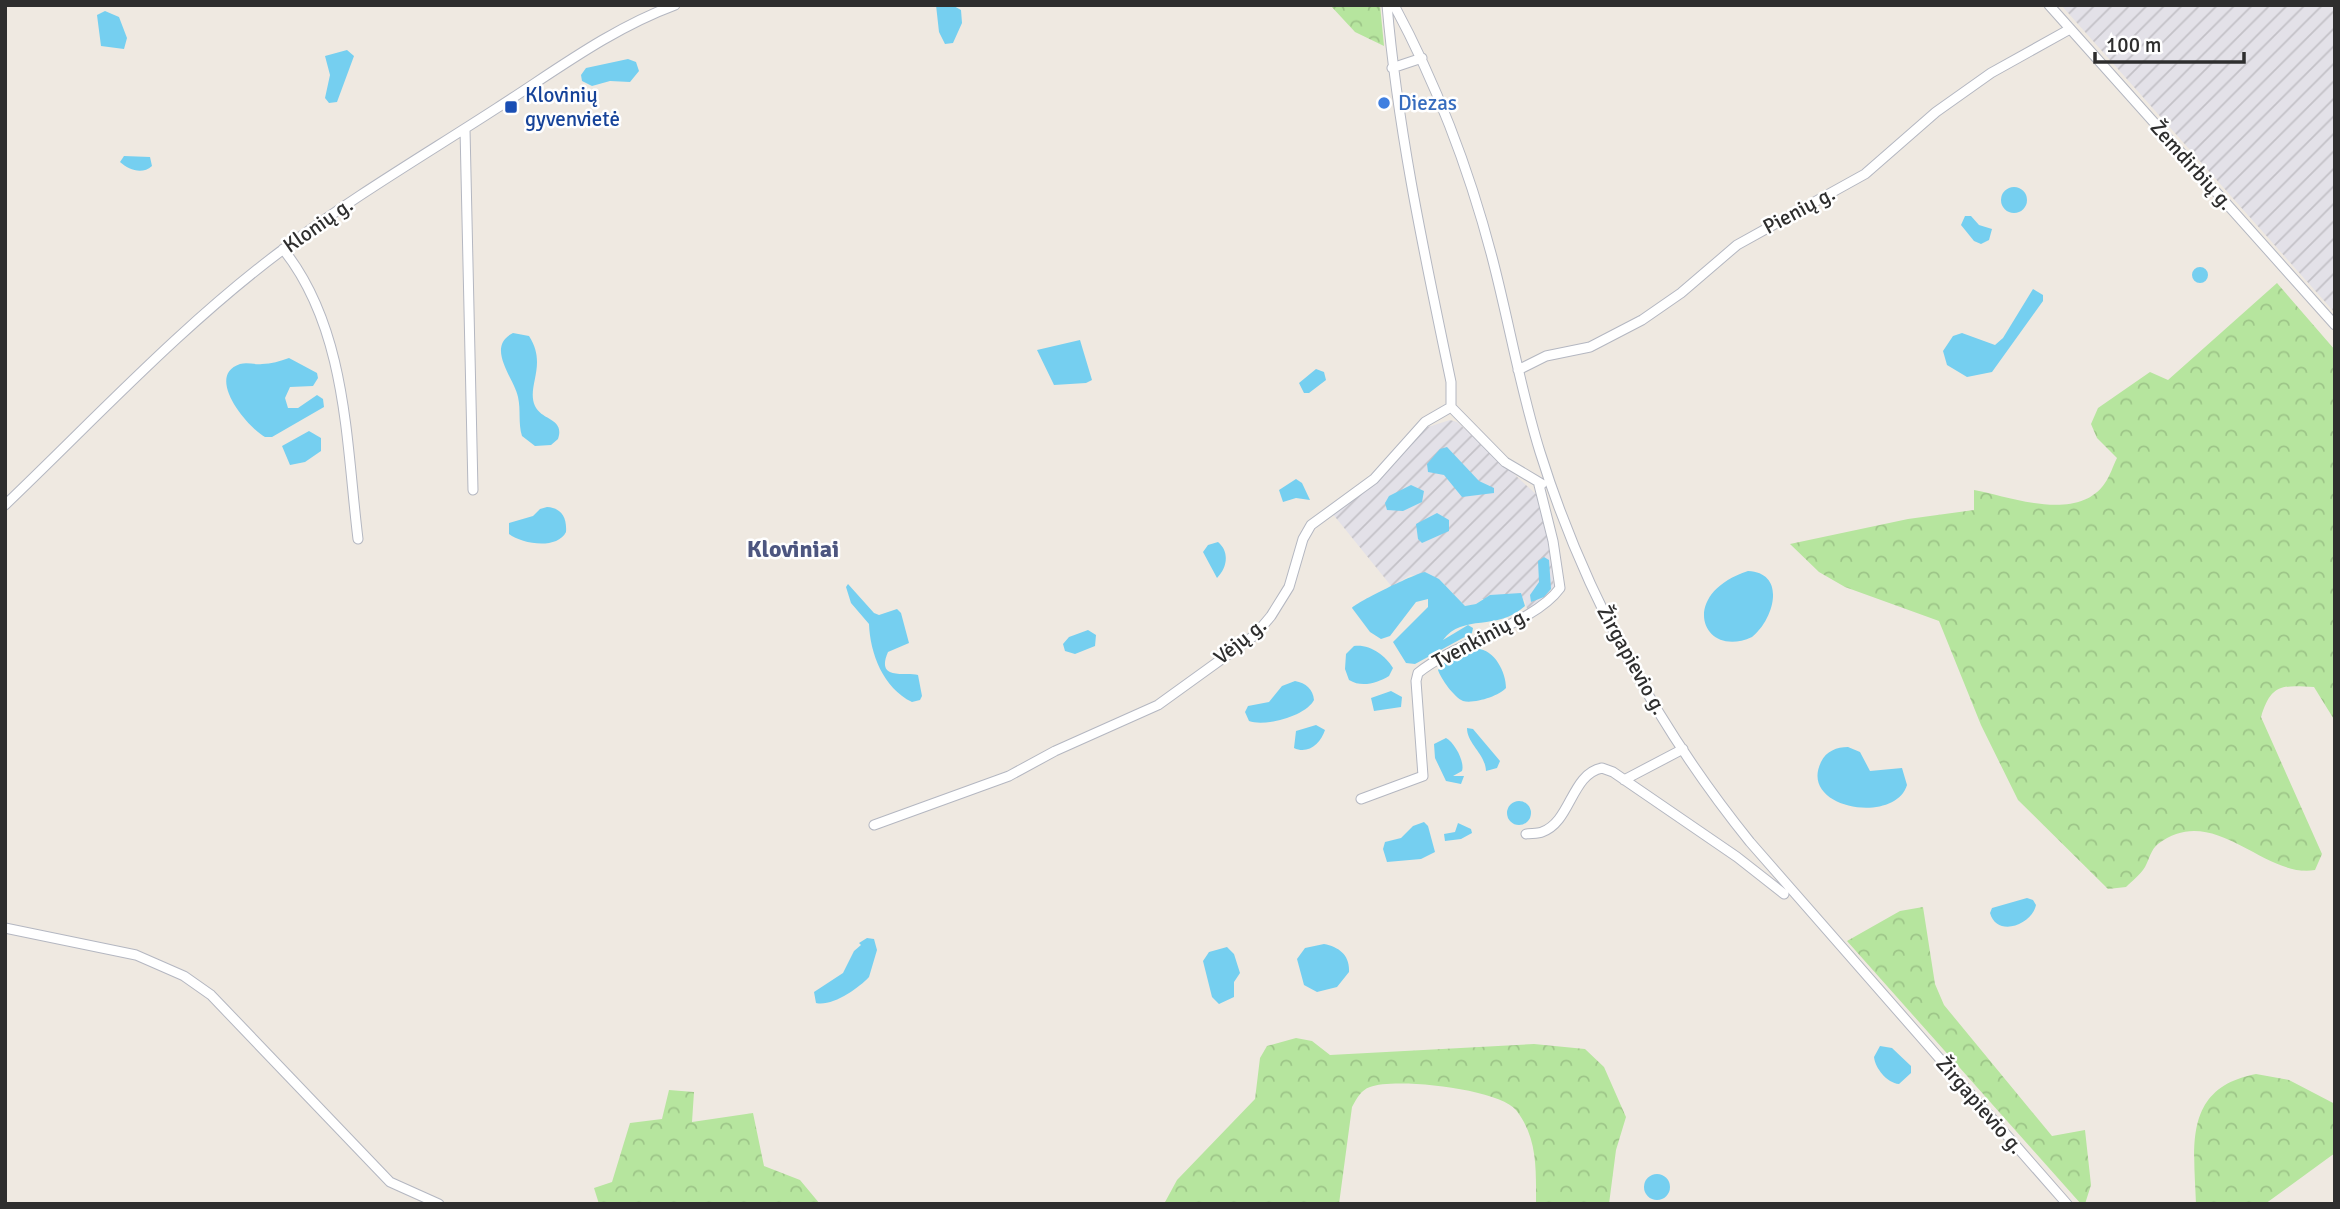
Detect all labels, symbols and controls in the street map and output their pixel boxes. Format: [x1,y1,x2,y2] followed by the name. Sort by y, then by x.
[2095,21,2244,65] scale bar
[2106,32,2161,58] text: 100 m
[525,82,620,132] place label: Klovinių gyvenvietė
[1398,90,1457,116] place label: Diezas
[1376,95,1392,111] marker: Diezas
[503,99,519,115] marker: Klovinių gyvenvietė
[2145,115,2239,215] street label: Žemdirbių g.
[1758,180,1840,240] street label: Pienių g.
[278,192,358,258] street label: Klonių g.
[747,534,839,564] district label: Kloviniai
[1591,601,1673,719] street label: Žirgapievio g.
[1428,602,1534,674] street label: Tvenkinių g.
[1208,612,1272,670] street label: Vėjų g.
[1931,1051,2029,1159] street label: Žirgapievio g.

